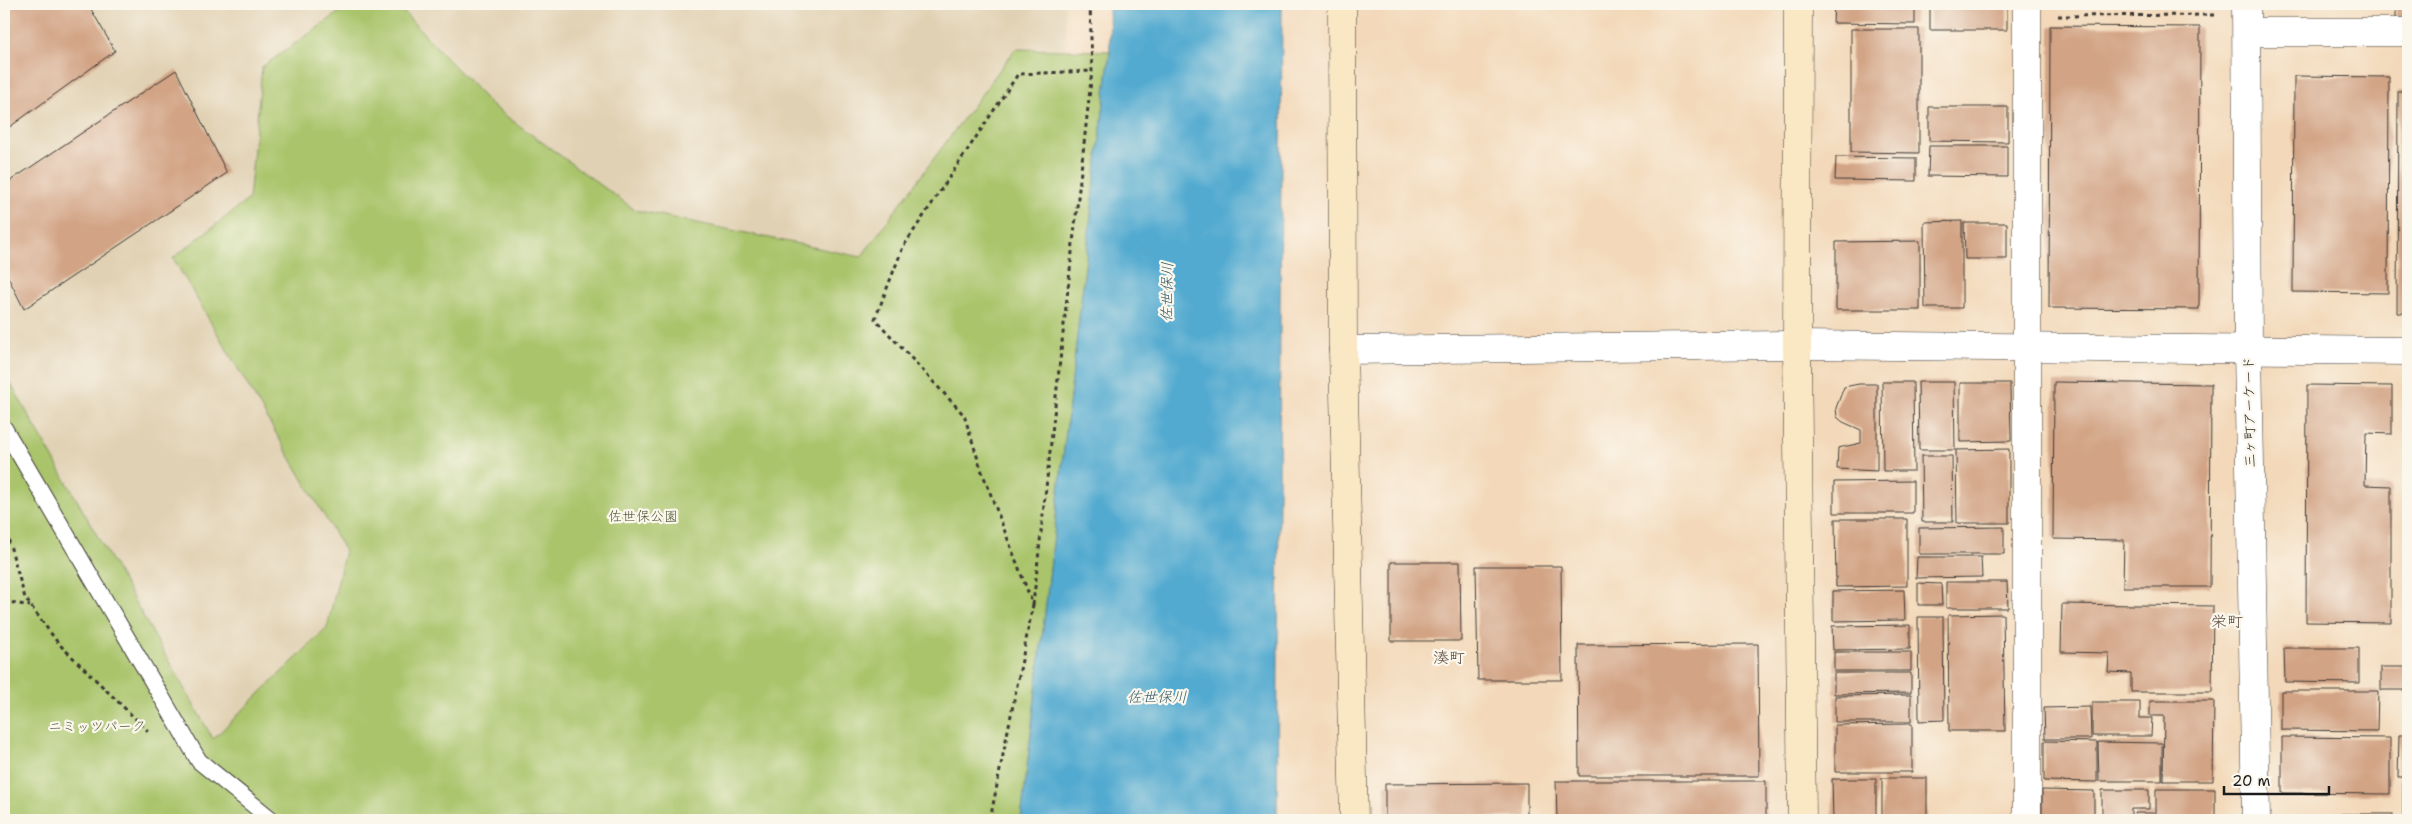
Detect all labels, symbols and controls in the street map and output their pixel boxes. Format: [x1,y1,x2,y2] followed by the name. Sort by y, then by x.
[1156,262,1178,322] water label: 佐世保川
[2239,356,2259,468] street label: 三ヶ町アーケード
[608,507,678,525] park label: 佐世保公園
[2211,611,2243,632] district label: 栄町
[1433,647,1465,668] district label: 湊町
[1127,687,1187,707] water label: 佐世保川
[48,717,146,735] park label: ニミッツパーク
[2224,764,2330,796] scale bar
[2232,771,2271,791] text: 20 m

